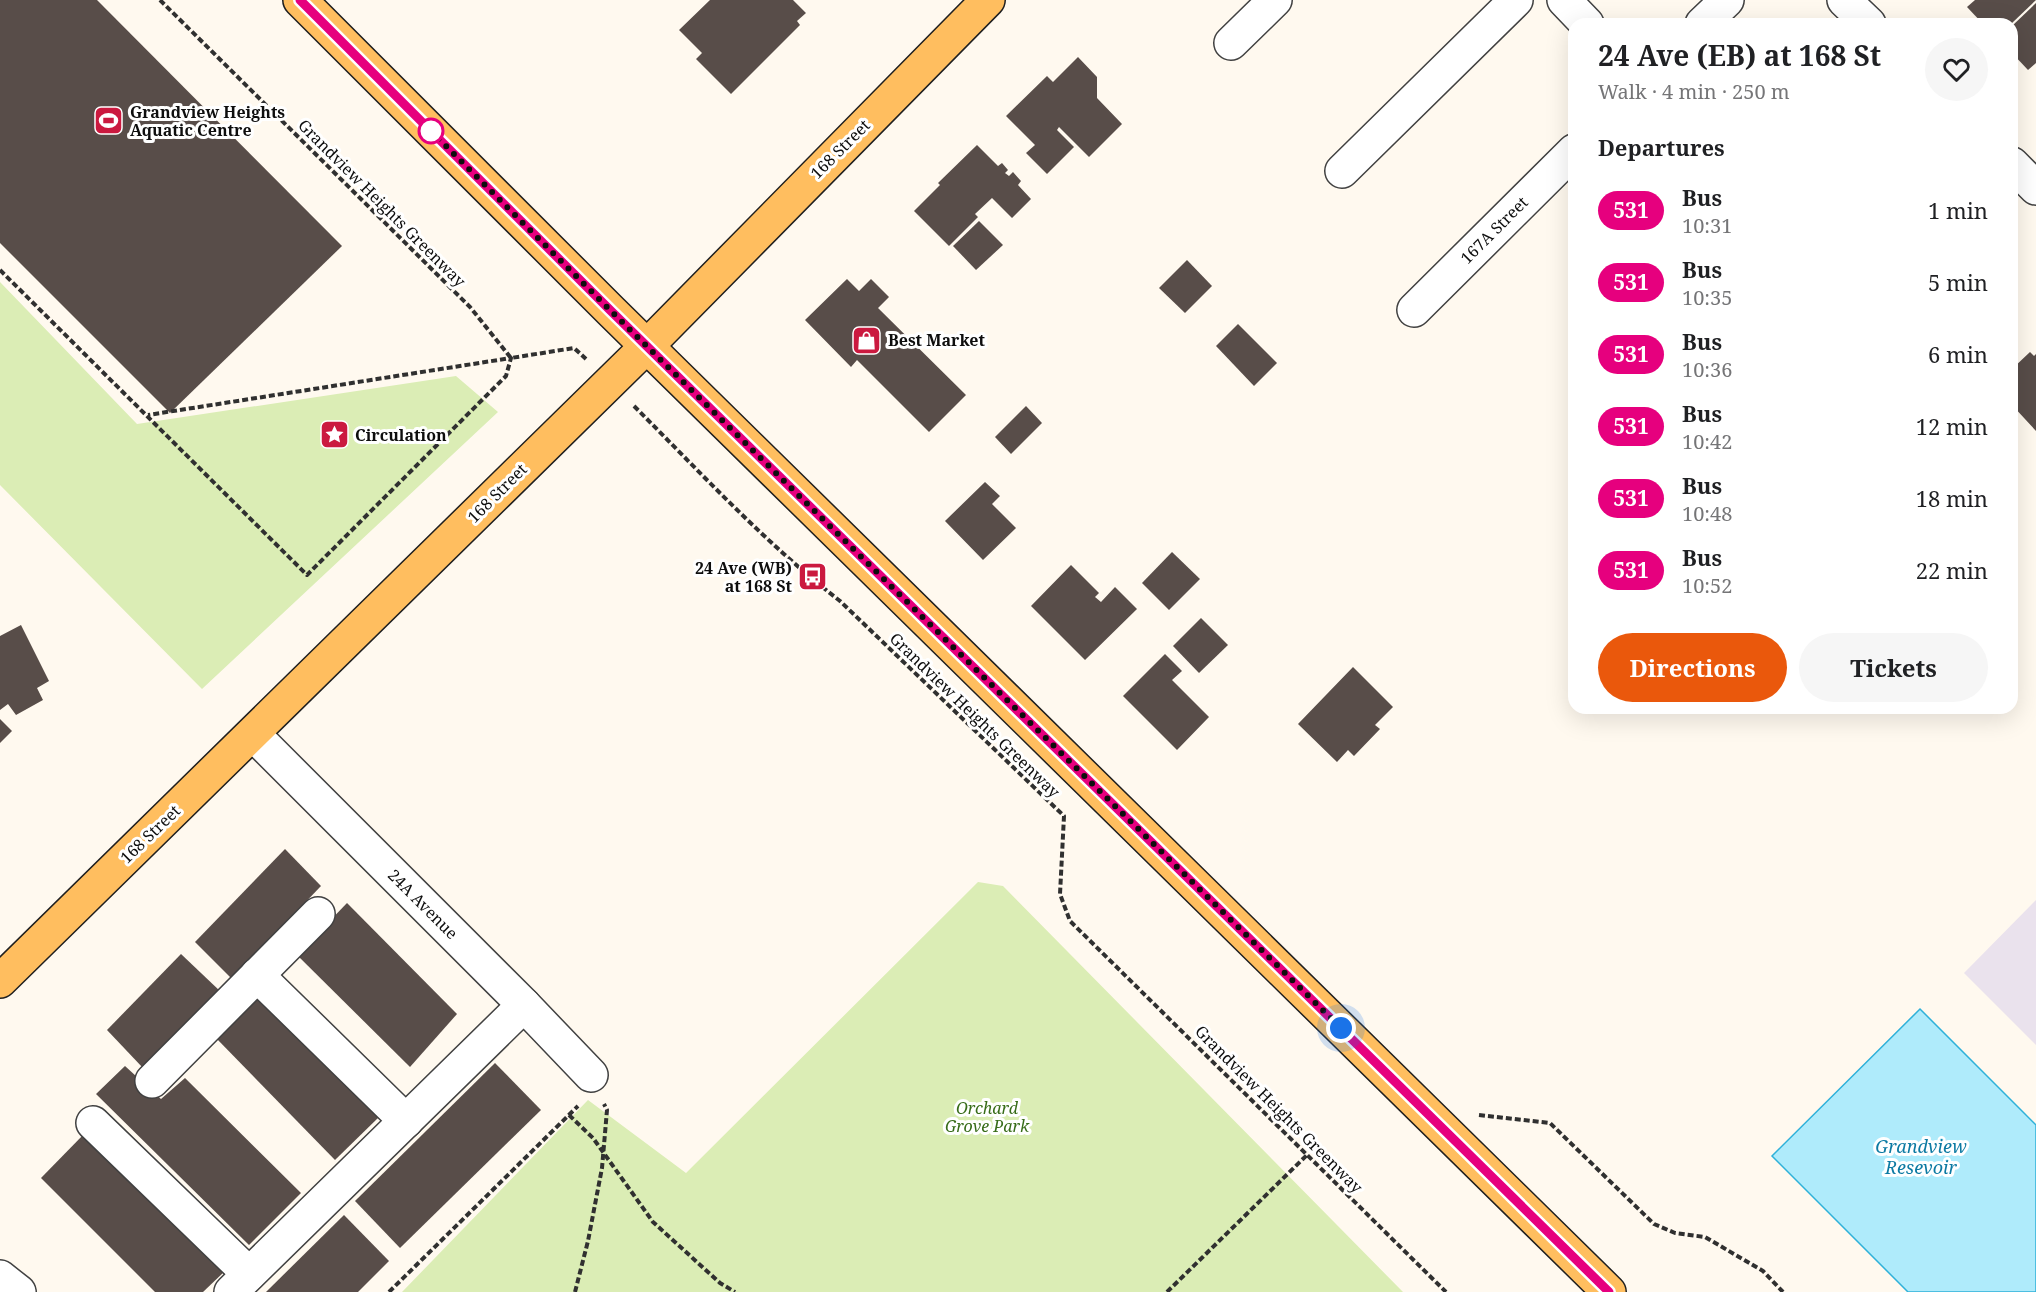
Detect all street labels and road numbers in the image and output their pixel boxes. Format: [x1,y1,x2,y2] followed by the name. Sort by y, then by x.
[293,114,471,292] street label: Grandview Heights Greenway
[805,114,875,184] street label: 168 Street
[1455,191,1533,269] street label: 167A Street
[462,458,532,528] street label: 168 Street
[885,628,1066,803] street label: Grandview Heights Greenway
[115,800,185,868] street label: 168 Street
[383,864,463,944] street label: 24A Avenue
[1190,1020,1368,1198] street label: Grandview Heights Greenway

